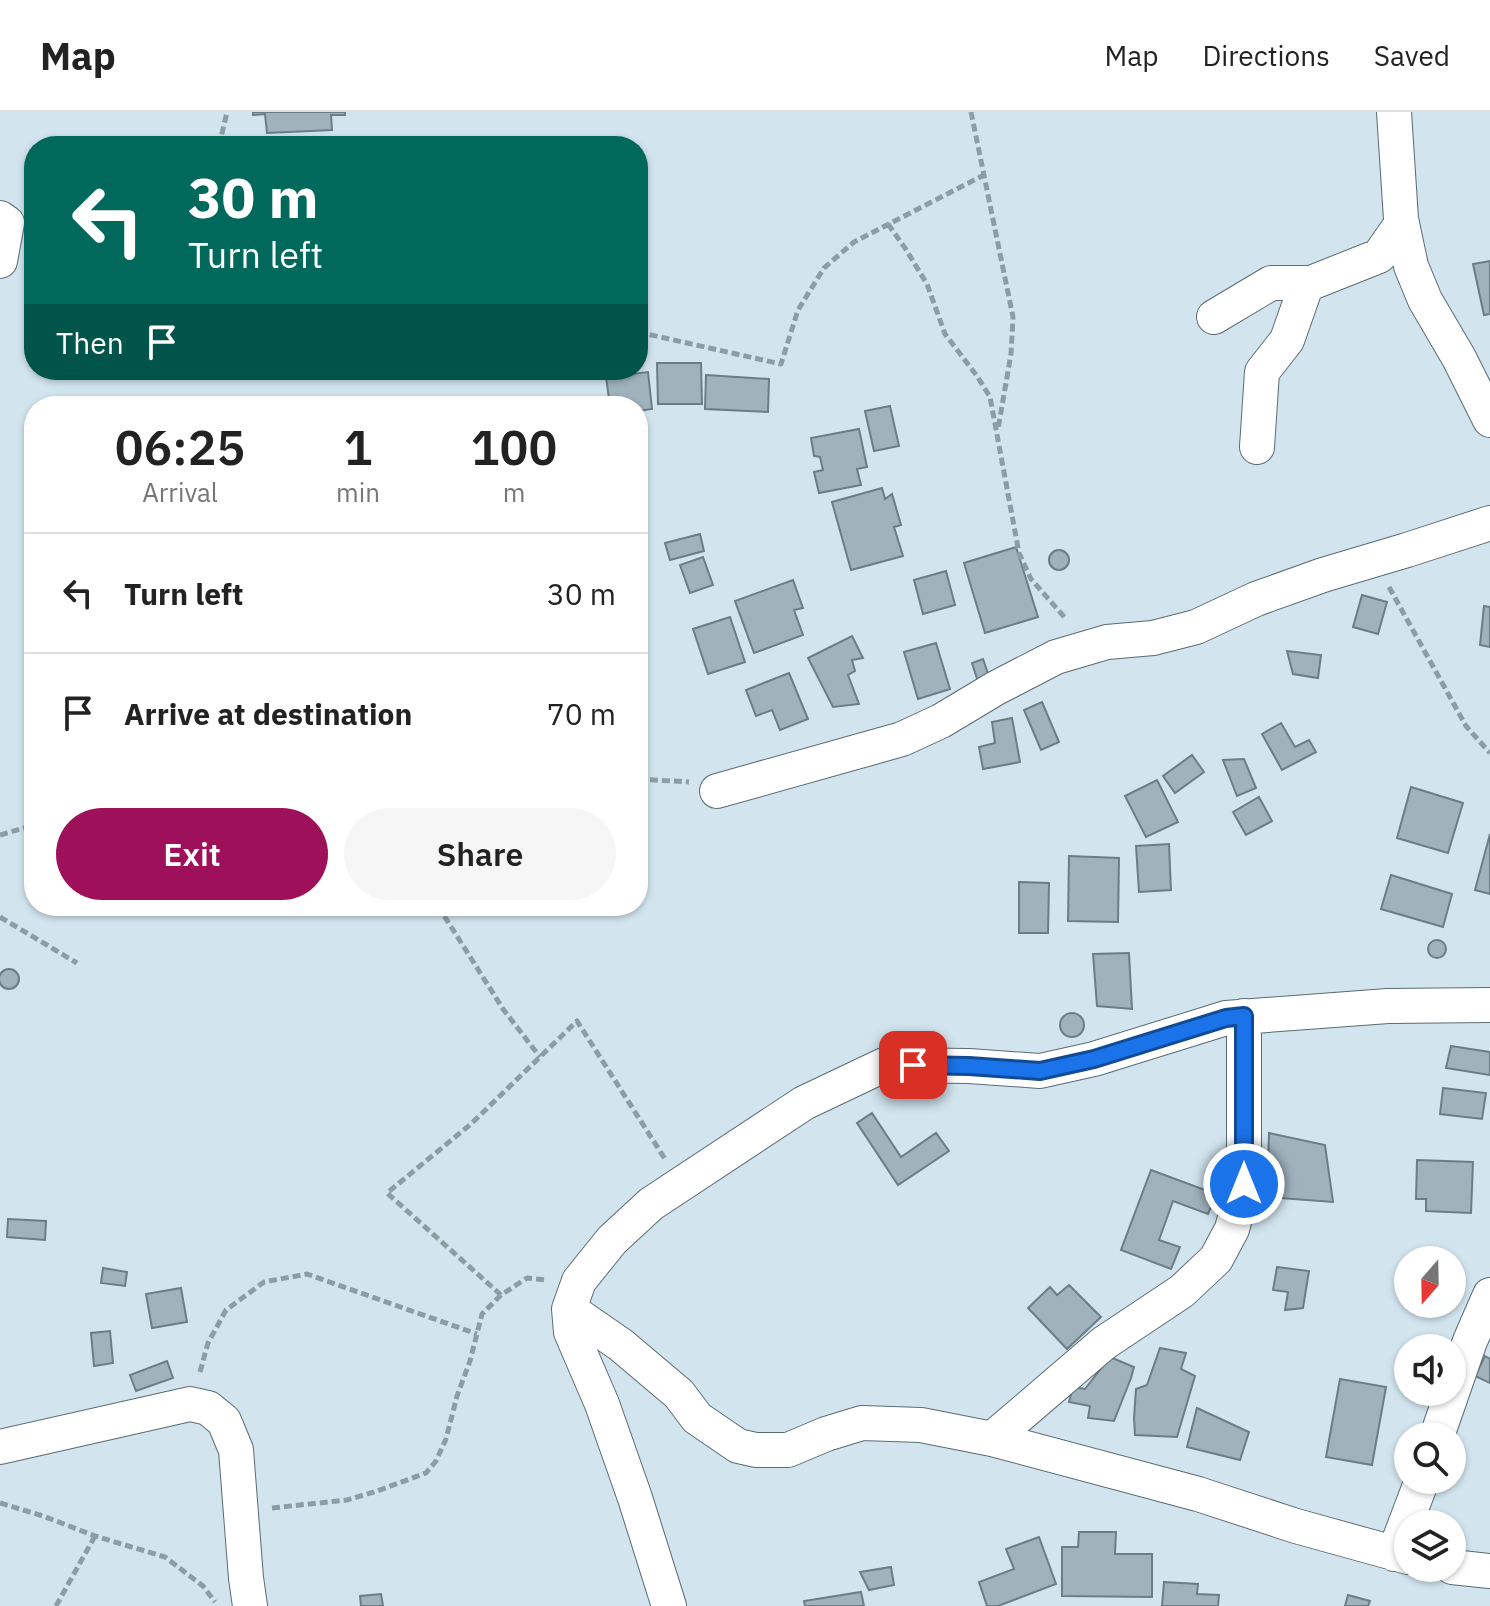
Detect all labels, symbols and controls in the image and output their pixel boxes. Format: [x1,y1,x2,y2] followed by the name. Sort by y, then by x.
[40,31,116,80] text: Map
[1104,37,1158,74] text: Map
[1202,37,1330,74] text: Directions
[1374,37,1450,74] text: Saved
[188,161,318,233] text: 30 m
[56,168,160,272] icon: left
[188,231,323,278] text: Turn left
[140,320,184,364] icon: arrive
[56,323,124,362] text: Then
[115,416,245,478] text: 06:25
[344,416,372,478] text: 1
[471,416,557,478] text: 100
[142,475,218,509] text: Arrival
[336,475,380,509] text: min
[503,475,525,509] text: m
[56,571,100,615] icon: left
[124,574,243,613] text: Turn left
[547,574,616,613] text: 30 m
[56,691,100,735] icon: arrive
[124,694,412,733] text: Arrive at destination
[547,694,616,733] text: 70 m
[56,808,328,900] button: Exit
[344,808,616,900] button: Share
[879,1031,947,1099] pin
[891,1043,935,1087] icon: arrive
[1202,1142,1286,1226] position arrow
[1394,1246,1466,1318] north arrow
[1394,1246,1466,1582] map controls
[1394,1334,1466,1406] button: sound
[1394,1422,1466,1494] button: search
[1394,1510,1466,1582] button: layers

